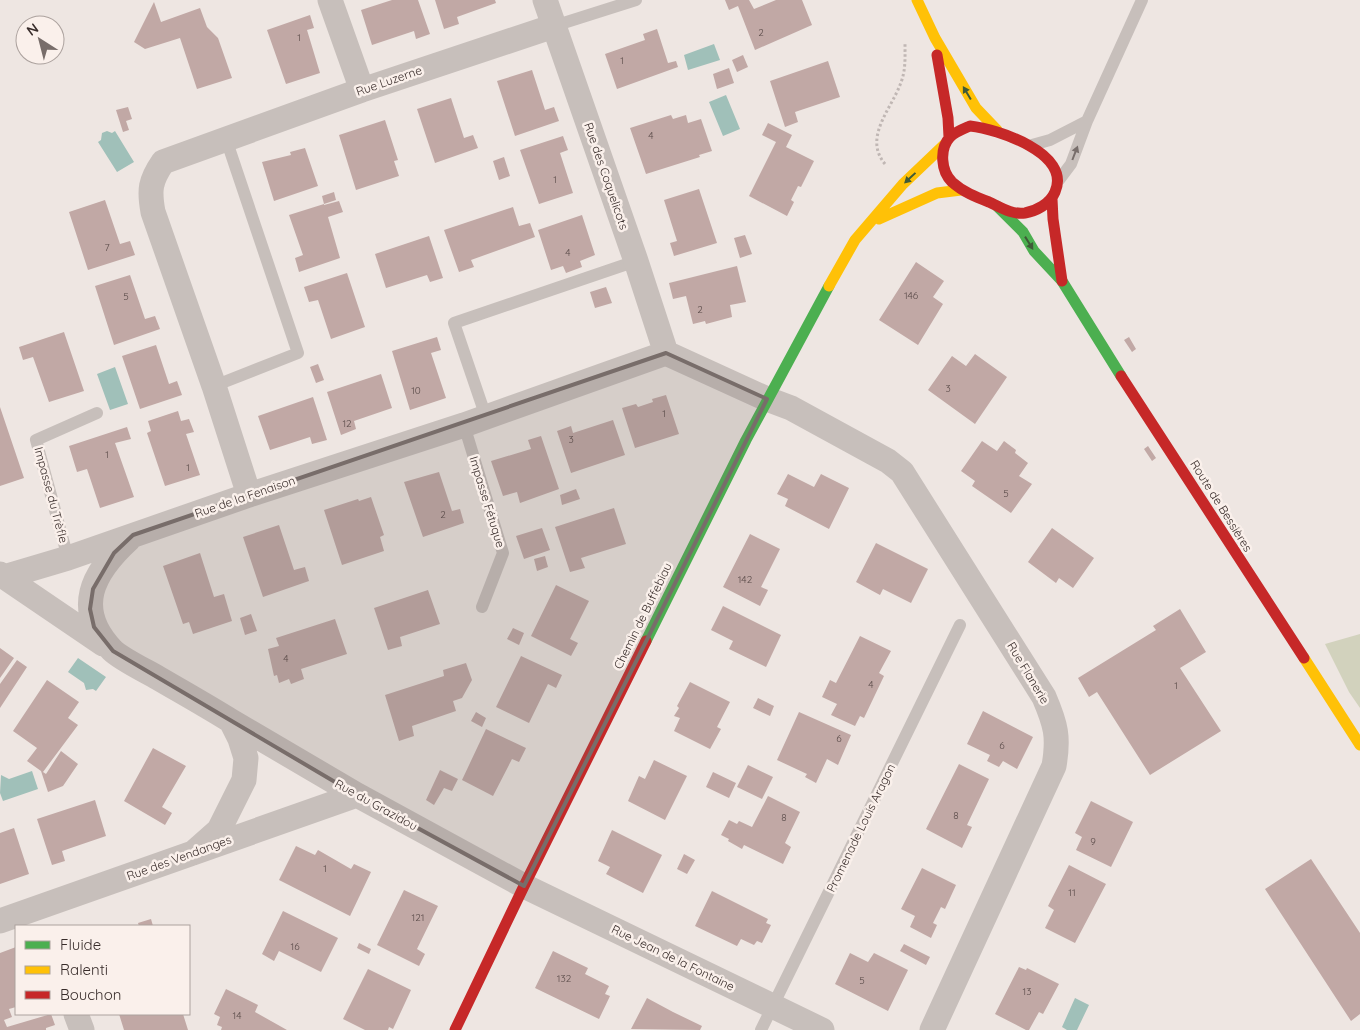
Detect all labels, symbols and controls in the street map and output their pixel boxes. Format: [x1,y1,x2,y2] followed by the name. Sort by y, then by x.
[15,15,65,65] north arrow
[23,19,42,40] text: N
[758,26,764,39] house number: 2
[297,31,301,44] house number: 1
[620,54,624,67] house number: 1
[354,62,424,99] street label: Rue Luzerne
[963,85,971,100] one-way arrow
[581,120,632,232] street label: Rue des Coquelicots
[648,129,654,142] house number: 4
[1071,145,1079,160] one-way arrow
[904,172,916,184] one-way arrow
[553,173,557,186] house number: 1
[1025,236,1034,249] one-way arrow
[104,241,110,254] house number: 7
[565,246,571,259] house number: 4
[904,289,919,302] house number: 146
[123,290,129,303] house number: 5
[697,303,703,316] house number: 2
[945,382,951,395] house number: 3
[411,384,421,397] house number: 10
[662,407,666,420] house number: 1
[342,417,352,430] house number: 12
[568,433,574,446] house number: 3
[31,445,72,545] street label: Impasse du Trèfle
[105,448,109,461] house number: 1
[466,454,509,550] street label: Impasse Fétuque
[1187,457,1256,555] street label: Route de Bessières
[186,461,190,474] house number: 1
[193,472,297,521] street label: Rue de la Fenaison
[1003,487,1009,500] house number: 5
[440,508,446,521] house number: 2
[610,560,675,671] street label: Chemin de Buffebiau
[738,573,753,586] house number: 142
[1004,639,1053,706] street label: Rue Flanerie
[283,652,289,665] house number: 4
[868,678,874,691] house number: 4
[1174,679,1178,692] house number: 1
[836,732,842,745] house number: 6
[999,739,1005,752] house number: 6
[823,761,898,894] street label: Promenade Louis Aragon
[332,776,420,833] street label: Rue du Grazidou
[953,809,959,822] house number: 8
[781,811,787,824] house number: 8
[124,831,234,883] street label: Rue des Vendanges
[1090,835,1096,848] house number: 9
[323,862,327,875] house number: 1
[1068,886,1076,899] house number: 11
[412,911,424,924] house number: 121
[609,921,737,994] street label: Rue Jean de la Fontaine
[15,925,190,1015] legend
[60,935,101,954] text: Fluide
[290,940,300,953] house number: 16
[60,960,108,979] text: Ralenti
[557,972,572,985] house number: 132
[859,974,865,987] house number: 5
[60,985,121,1004] text: Bouchon
[1023,985,1031,998] house number: 13
[233,1009,241,1022] house number: 14

